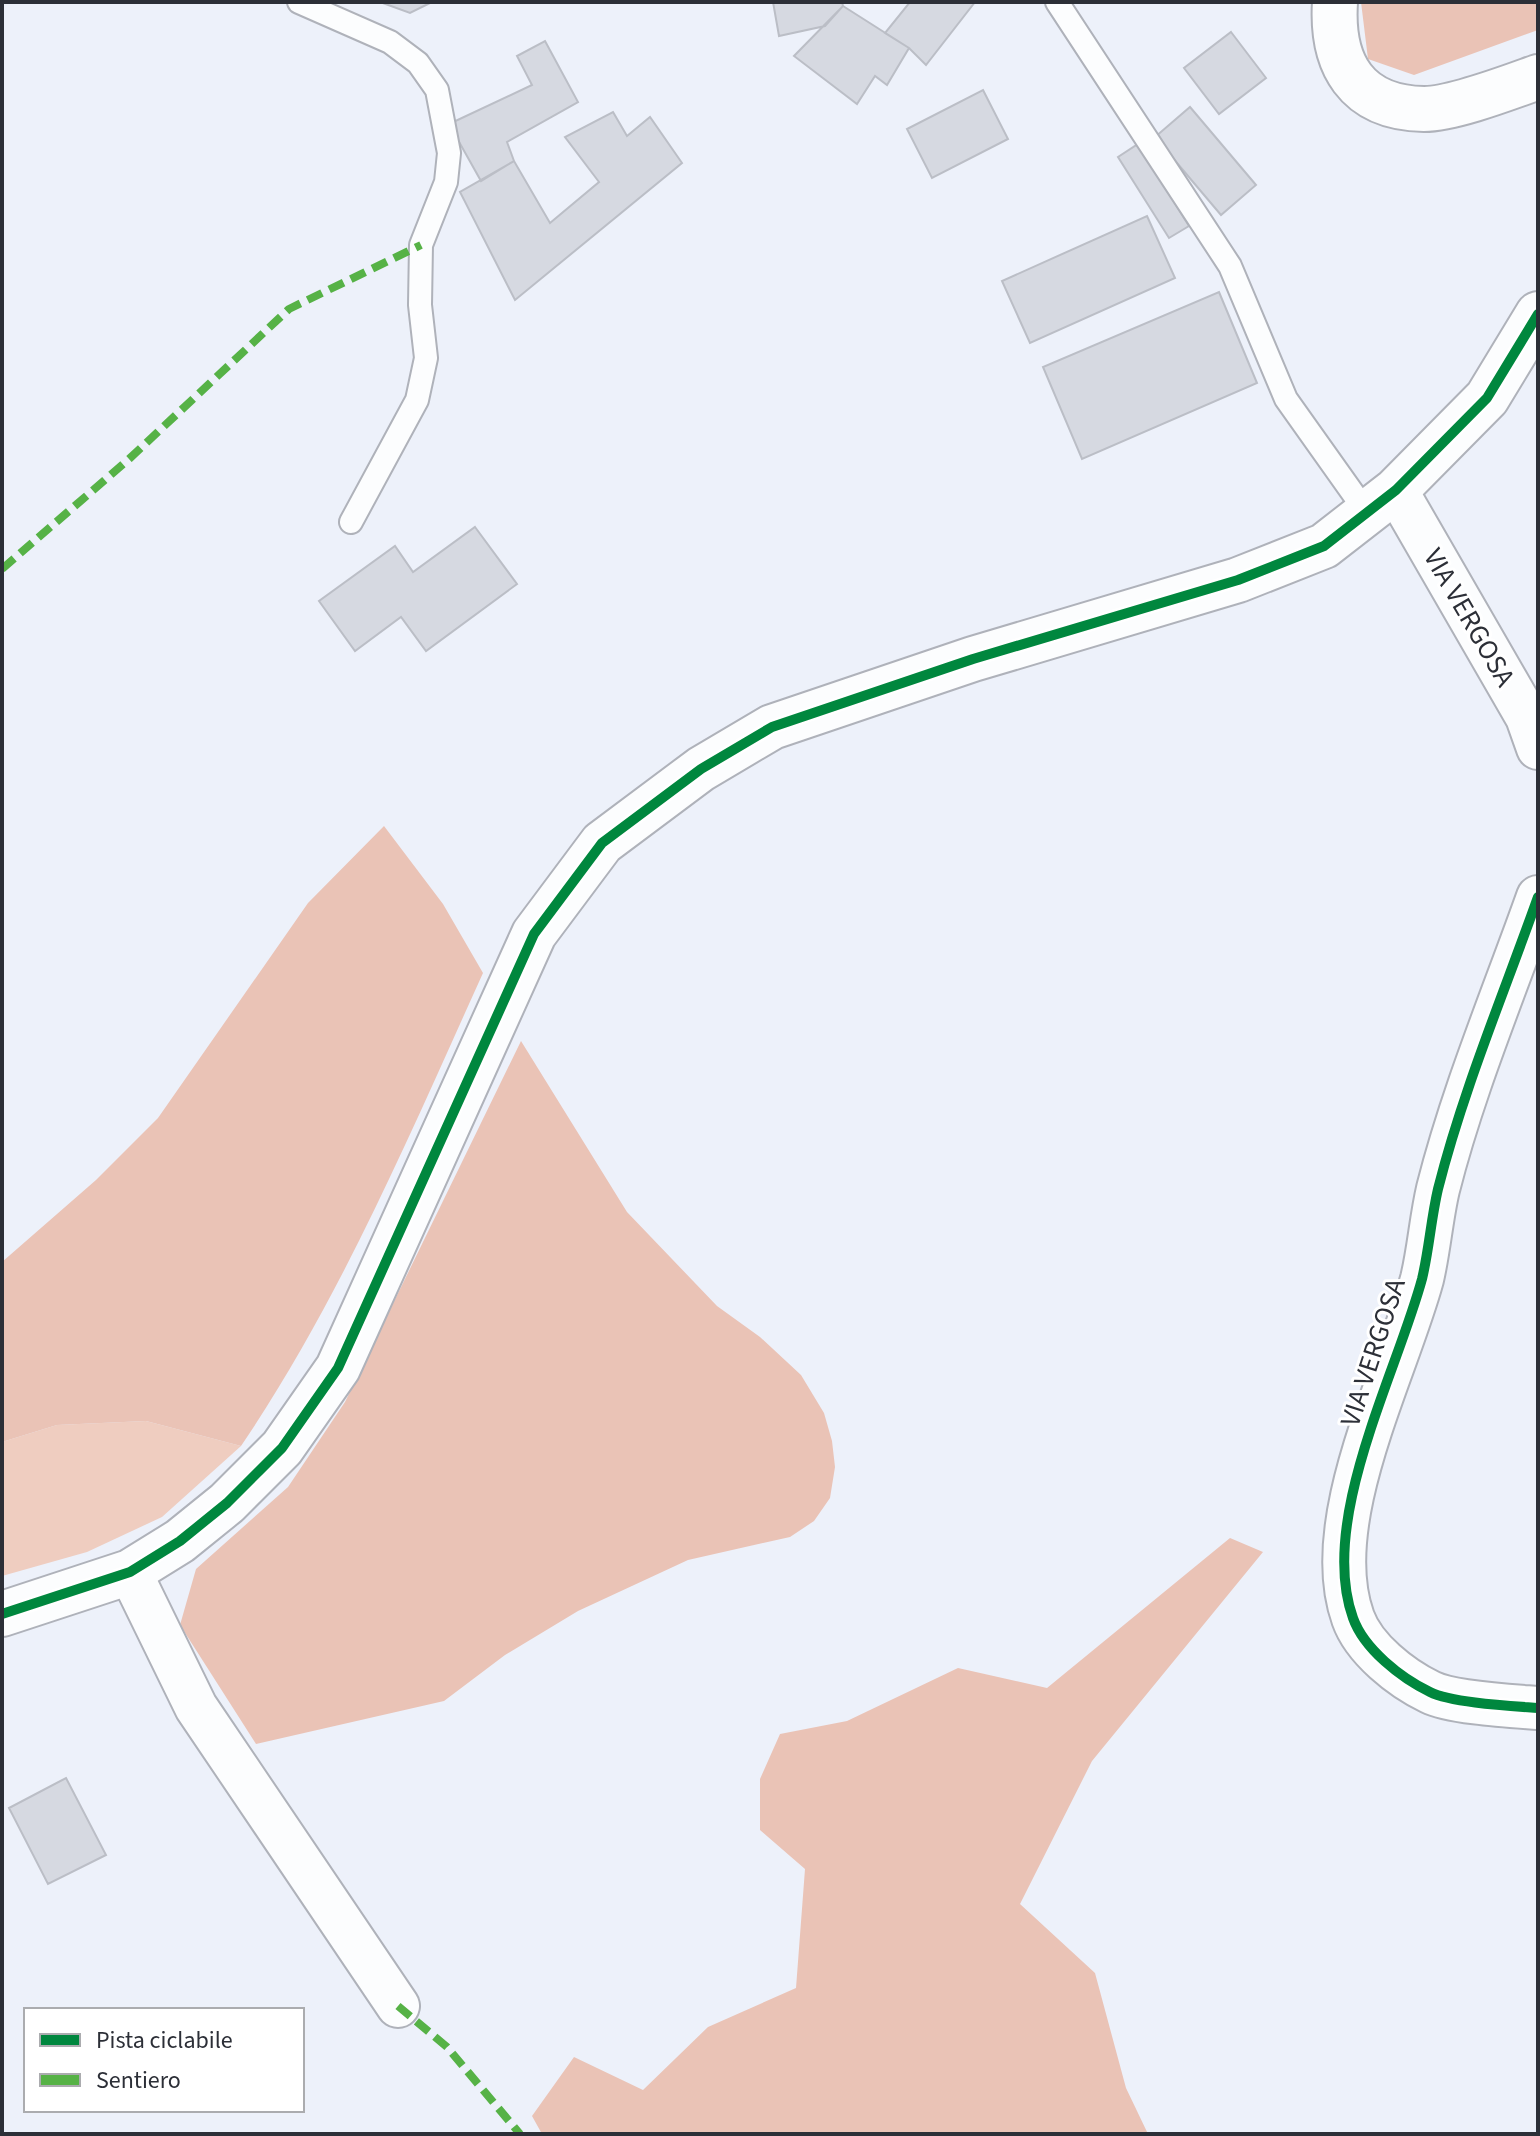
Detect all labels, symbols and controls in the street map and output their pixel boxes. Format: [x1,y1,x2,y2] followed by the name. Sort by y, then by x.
[1413,541,1525,695] street label: VIA VERGOSA
[1330,1272,1416,1432] street label: VIA VERGOSA
[24,2008,304,2112] legend
[96,2023,233,2058] text: Pista ciclabile
[96,2063,181,2098] text: Sentiero

